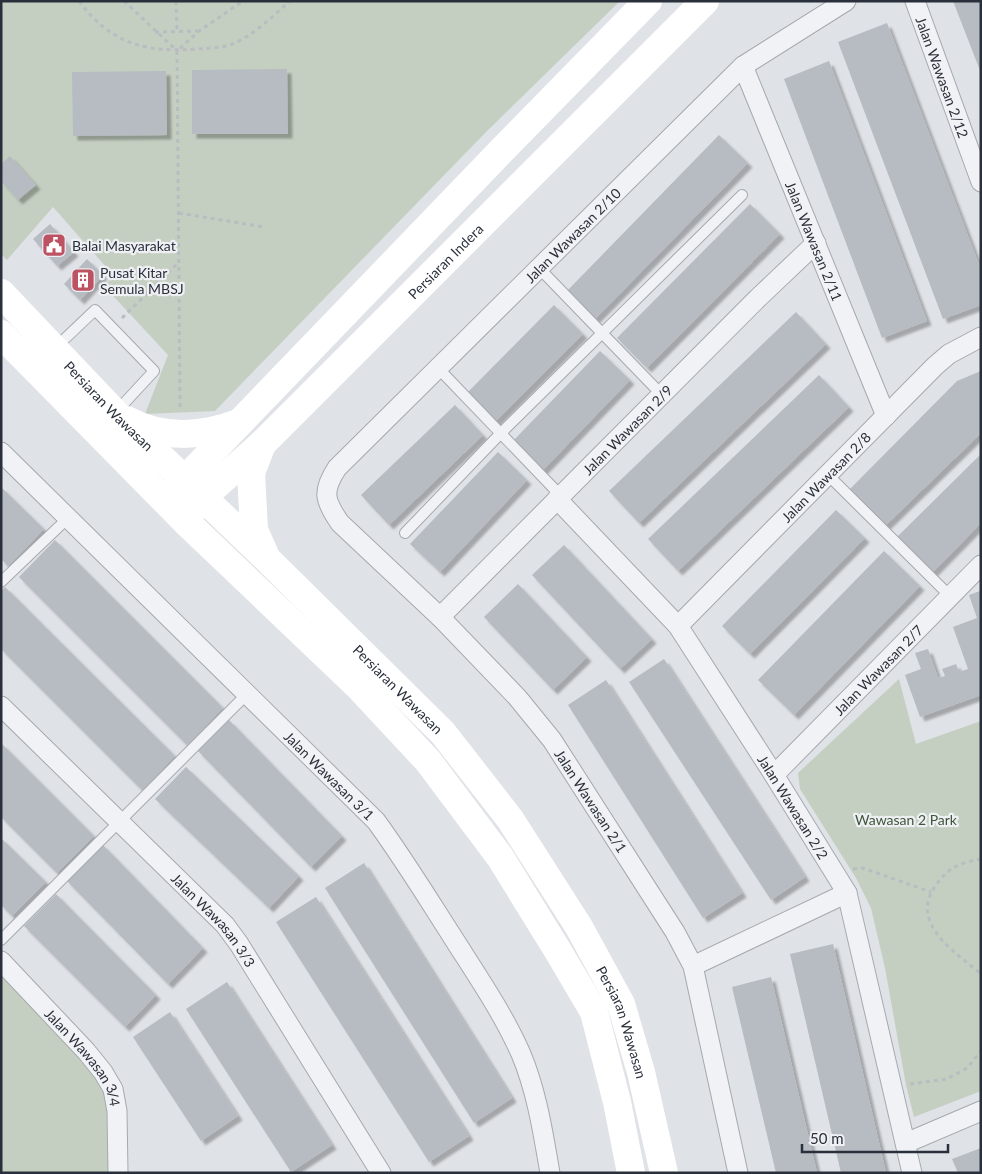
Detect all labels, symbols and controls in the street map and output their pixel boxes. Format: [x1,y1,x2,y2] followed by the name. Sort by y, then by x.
[913,14,973,140] street label: Jalan Wawasan 2/12
[782,179,847,303] street label: Jalan Wawasan 2/11
[521,184,624,286] street label: Jalan Wawasan 2/10
[404,220,486,302] street label: Persiaran Indera
[41,232,67,258] public building icon: Balai Masyarakat
[72,237,176,254] place label: Balai Masyarakat
[100,264,184,297] place label: Pusat Kitar Semula MBSJ
[70,267,96,293] building icon: Pusat Kitar Semula MBSJ
[61,357,157,454] street label: Persiaran Wawasan
[579,381,675,478] street label: Jalan Wawasan 2/9
[778,428,874,525] street label: Jalan Wawasan 2/8
[830,621,926,718] street label: Jalan Wawasan 2/7
[350,641,447,737] street label: Persiaran Wawasan
[281,727,378,823] street label: Jalan Wawasan 3/1
[551,746,631,856] street label: Jalan Wawasan 2/1
[755,751,832,862] street label: Jalan Wawasan 2/2
[855,811,958,828] park label: Wawasan 2 Park
[168,869,259,970] street label: Jalan Wawasan 3/3
[593,963,651,1080] street label: Persiaran Wawasan
[42,1005,124,1108] street label: Jalan Wawasan 3/4
[802,1122,948,1154] scale bar
[810,1129,844,1147] text: 50 m

